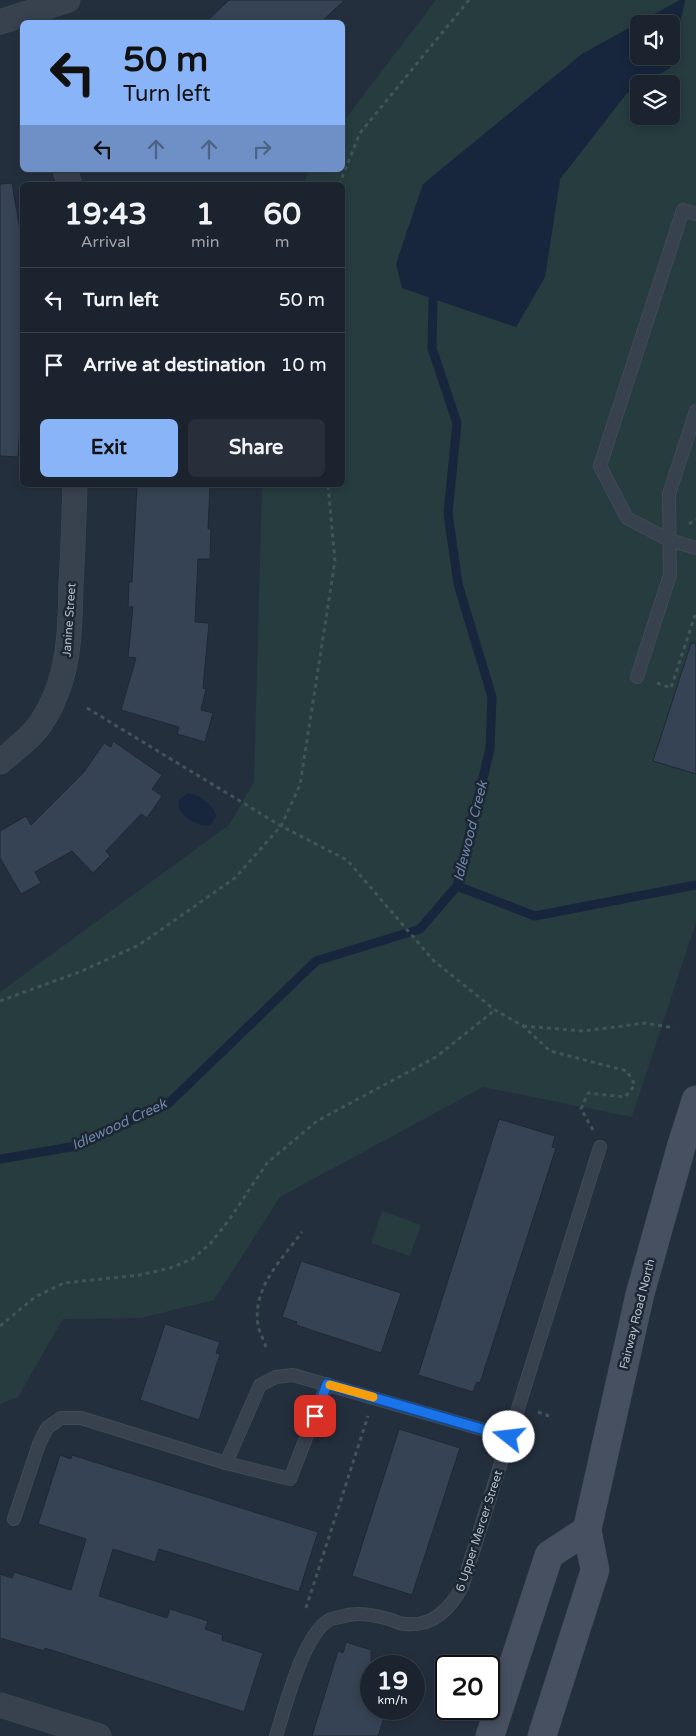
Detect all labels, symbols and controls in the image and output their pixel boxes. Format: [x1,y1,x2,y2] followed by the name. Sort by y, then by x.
[630,15,680,125] map controls
[630,15,680,65] button: sound
[123,39,208,81] text: 50 m
[40,40,105,105] icon: left
[630,75,680,125] button: layers
[123,81,211,107] text: Turn left
[89,135,117,163] icon: left
[142,135,170,163] icon: ahead
[195,135,223,163] icon: ahead
[248,135,276,163] icon: right
[64,196,147,233] text: 19:43
[196,196,215,233] text: 1
[263,196,301,233] text: 60
[81,232,130,252] text: Arrival
[191,232,219,252] text: min
[275,232,290,252] text: m
[40,286,68,314] icon: left
[83,289,159,311] text: Turn left
[279,289,325,311] text: 50 m
[40,351,68,379] icon: arrive
[83,354,266,376] text: Arrive at destination
[281,354,327,376] text: 10 m
[40,419,178,477] button: Exit
[188,419,325,477] button: Share
[59,582,79,657] street label: Janine Street
[450,778,491,883] water label: Idlewood Creek
[69,1094,171,1154] water label: Idlewood Creek
[617,1258,657,1370] street label: Fairway Road North
[294,1395,336,1437] pin
[301,1402,329,1430] icon: arrive
[482,1410,534,1462] position arrow
[453,1468,505,1594] street label: 6 Upper Mercer Street
[435,1655,500,1720] speed limit sign: 20
[377,1666,408,1696] text: 19
[377,1693,408,1707] text: km/h

